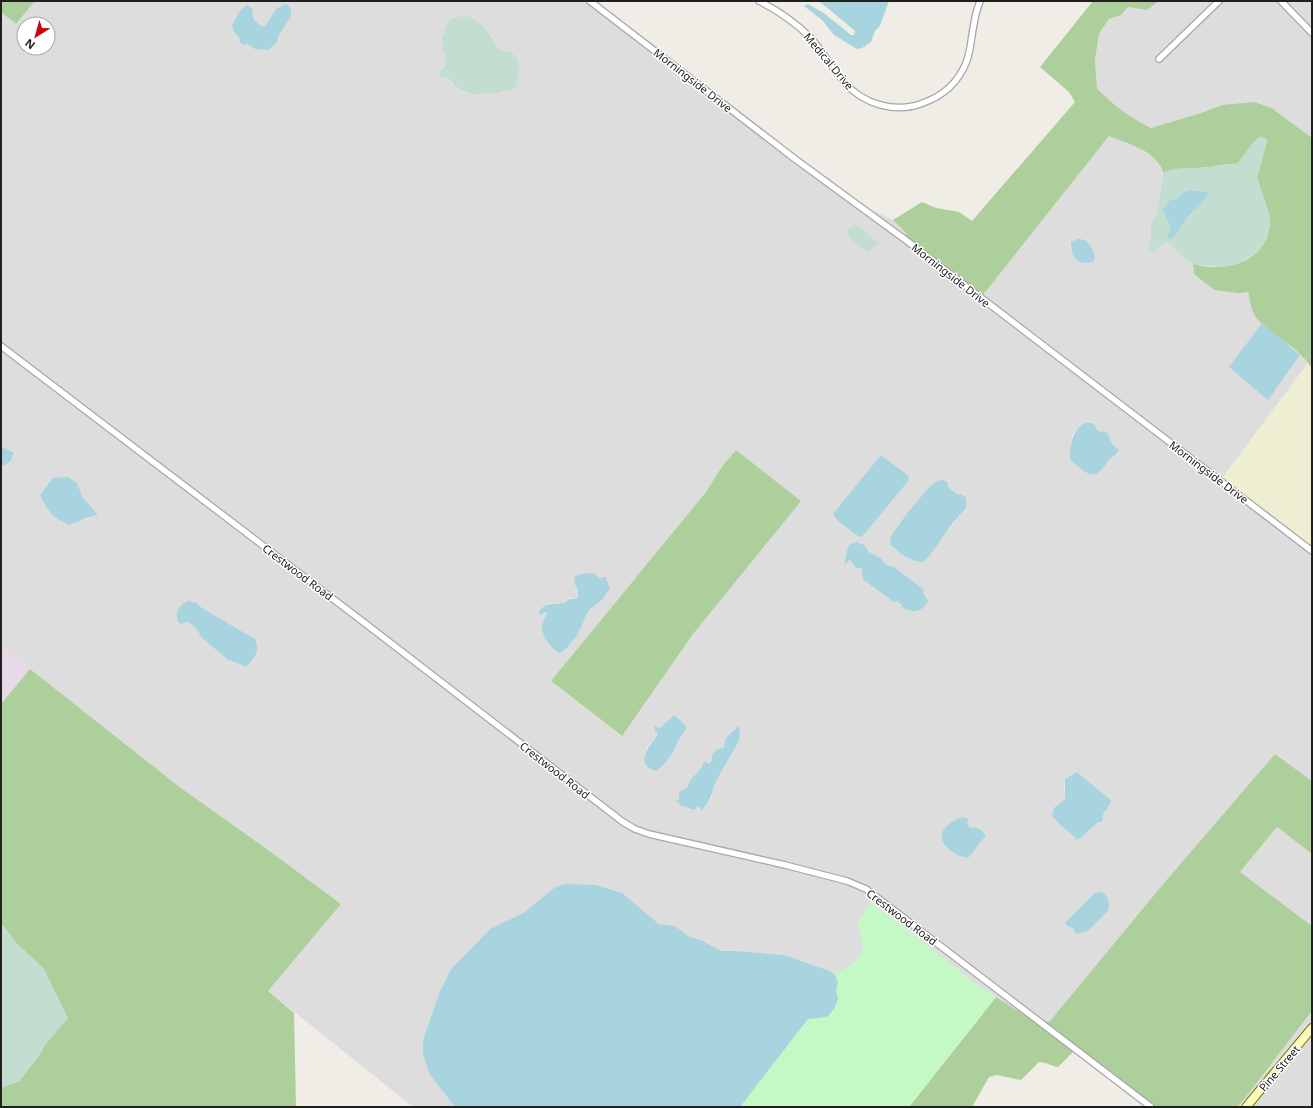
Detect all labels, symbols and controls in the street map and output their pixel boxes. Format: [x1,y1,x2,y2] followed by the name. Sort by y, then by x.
[16,16,56,56] north arrow
[801,29,857,93] street label: Medical Drive
[22,36,38,53] text: N
[651,45,735,115] street label: Morningside Drive
[909,240,993,310] street label: Morningside Drive
[1166,437,1252,507] street label: Morningside Drive
[260,541,336,603] street label: Crestwood Road
[517,738,593,802] street label: Crestwood Road
[864,886,940,948] street label: Crestwood Road
[1255,1042,1303,1094] street label: Pine Street

